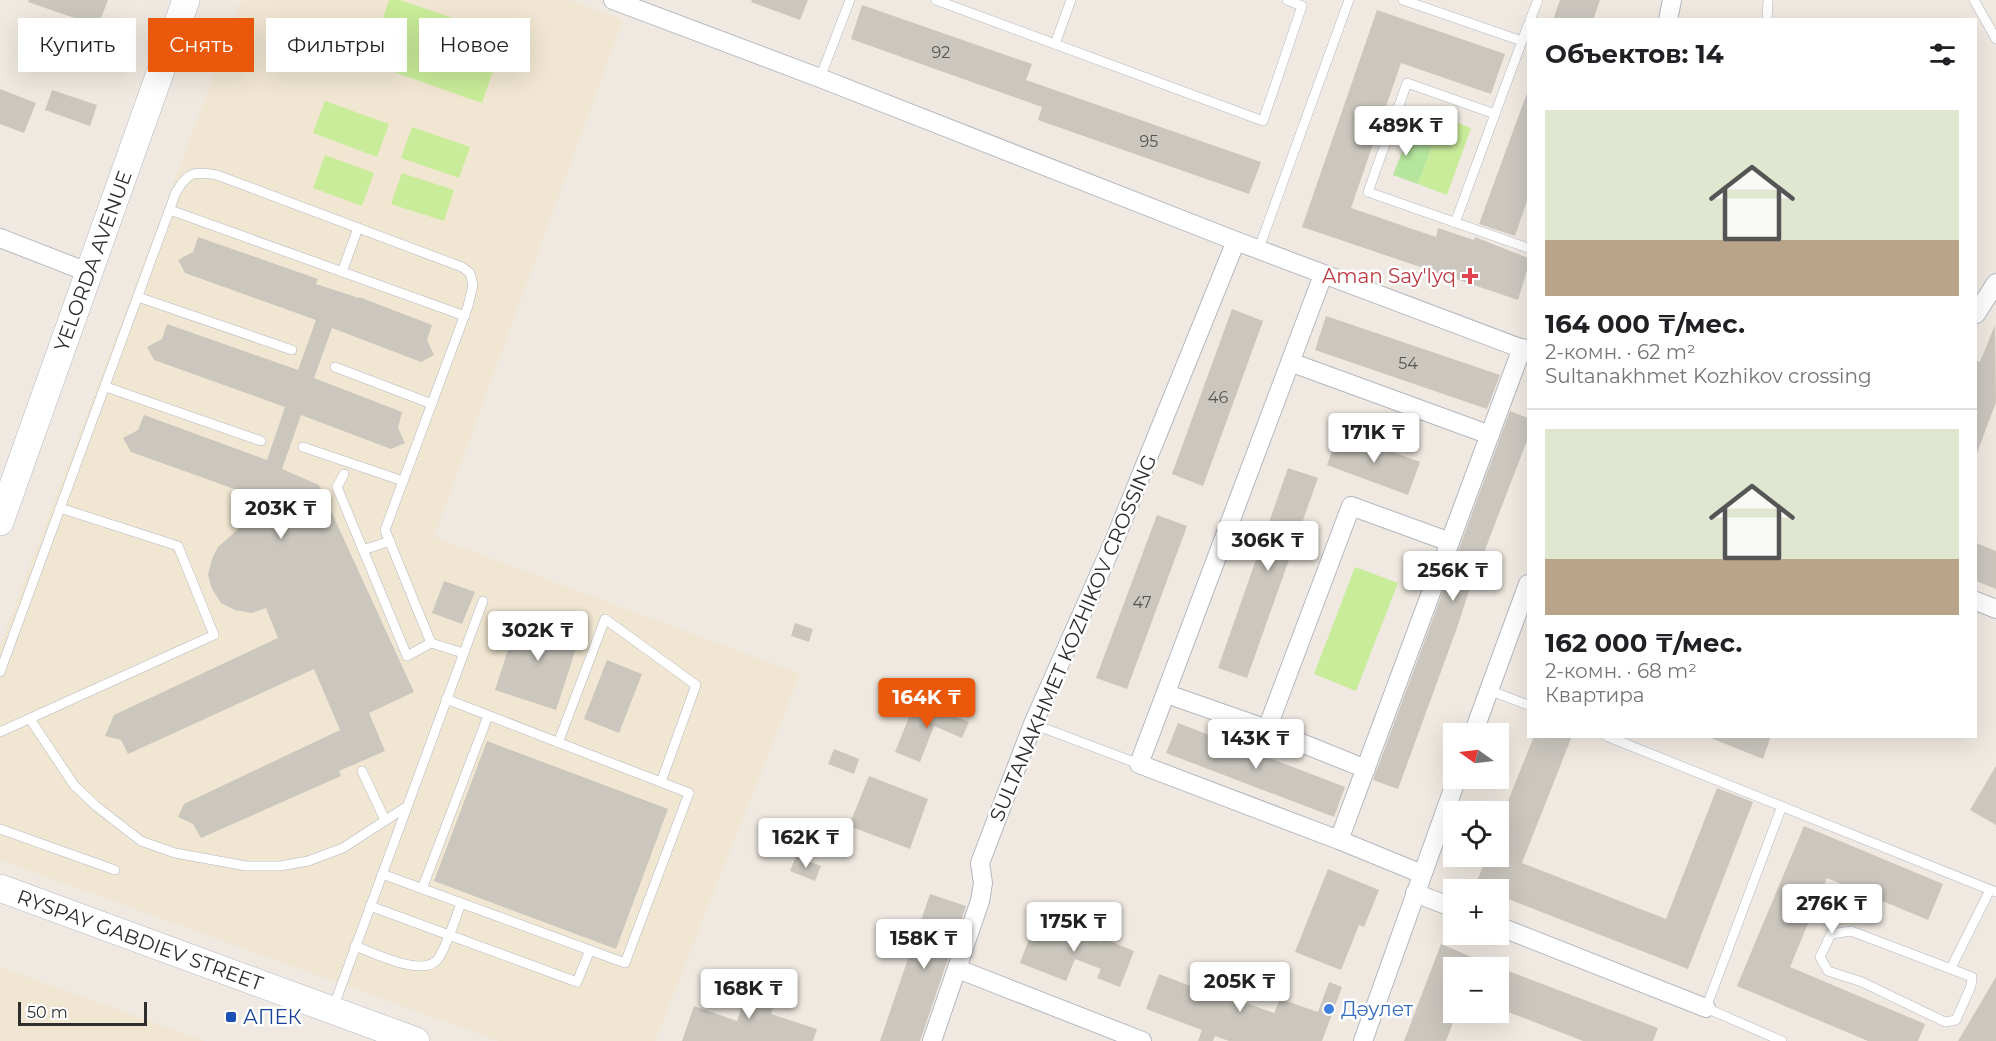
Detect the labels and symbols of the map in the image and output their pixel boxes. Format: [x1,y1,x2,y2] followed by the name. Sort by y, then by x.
[932,43,950,62] house number: 92
[1357,106,1455,157] pin: 489K ₸
[1140,132,1158,151] house number: 95
[49,167,137,355] street label: YELORDA AVENUE
[1322,264,1456,288] place label: Aman Say'lyq
[1461,267,1479,285] marker: Aman Say'lyq
[1398,354,1418,373] house number: 54
[1208,388,1228,407] house number: 46
[1325,413,1423,464] pin: 171K ₸
[985,451,1161,825] street label: SULTANAKHMET KOZHIKOV CROSSING
[232,489,330,540] pin: 203K ₸
[1219,521,1317,572] pin: 306K ₸
[1404,551,1502,602] pin: 256K ₸
[1132,593,1152,612] house number: 47
[489,611,587,662] pin: 302K ₸
[878,678,976,729] pin: 164K ₸
[1207,719,1305,770] pin: 143K ₸
[1443,723,1509,789] north arrow
[757,818,855,869] pin: 162K ₸
[14,884,267,996] street label: RYSPAY GABDIEV STREET
[1783,884,1881,935] pin: 276K ₸
[1025,902,1123,953] pin: 175K ₸
[875,919,973,970] pin: 158K ₸
[1191,962,1289,1013] pin: 205K ₸
[700,969,798,1020] pin: 168K ₸
[1341,997,1414,1021] place label: Дәулет
[18,999,147,1026] scale bar
[1322,1002,1336,1016] marker: Дәулет
[243,1005,302,1029] place label: АПЕК
[224,1010,238,1024] marker: АПЕК

